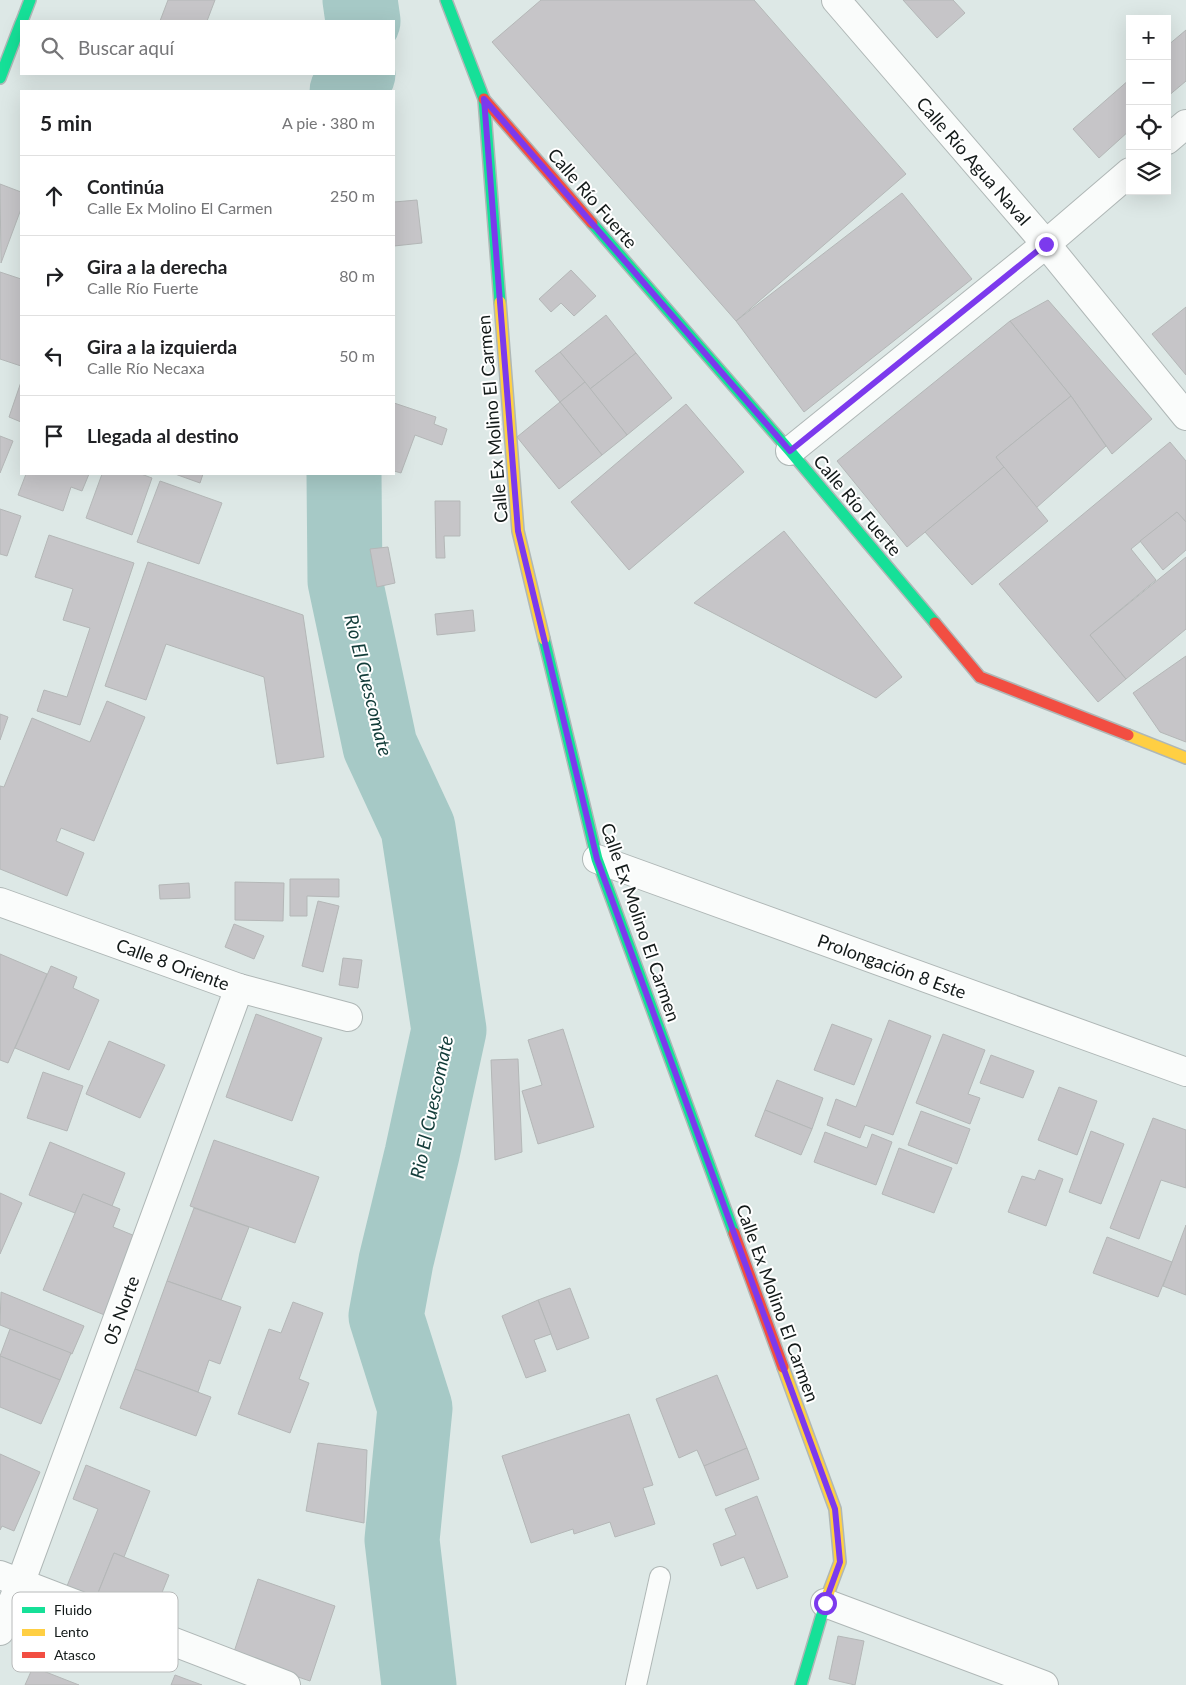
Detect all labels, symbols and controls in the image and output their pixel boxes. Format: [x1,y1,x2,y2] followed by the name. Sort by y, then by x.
[1126,15,1171,195] map controls
[1126,15,1171,60] button: +
[20,20,395,75] search box
[38,34,66,62] icon: search
[78,36,174,59] text: Buscar aquí
[1126,60,1171,105] button: −
[912,92,1036,230] street label: Calle Río Agua Naval
[1126,105,1171,150] button: locate
[40,110,92,135] text: 5 min
[282,113,375,132] text: A pie · 380 m
[544,143,642,253] street label: Calle Río Fuerte
[1126,150,1171,195] button: layers
[87,175,164,198] text: Continúa
[40,182,68,210] icon: ahead
[330,186,375,205] text: 250 m
[87,198,272,217] text: Calle Ex Molino El Carmen
[1035,233,1058,256] route end
[87,255,227,278] text: Gira a la derecha
[40,262,68,290] icon: right
[339,266,375,285] text: 80 m
[87,278,198,297] text: Calle Río Fuerte
[472,314,512,524] street label: Calle Ex Molino El Carmen
[87,335,237,358] text: Gira a la izquierda
[40,342,68,370] icon: left
[339,346,375,365] text: 50 m
[87,358,205,377] text: Calle Río Necaxa
[40,422,68,450] icon: arrive
[87,424,239,447] text: Llegada al destino
[809,450,907,560] street label: Calle Río Fuerte
[340,612,398,758] water label: Rio El Cuescomate
[597,820,685,1024] street label: Calle Ex Molino El Carmen
[815,929,969,1003] street label: Prolongación 8 Este
[113,933,233,995] street label: Calle 8 Oriente
[405,1033,457,1181] water label: Rio El Cuescomate
[732,1201,824,1405] street label: Calle Ex Molino El Carmen
[98,1273,144,1347] street label: 05 Norte
[12,1592,178,1672] legend
[814,1592,837,1615] route start
[54,1601,92,1618] text: Fluido
[54,1623,89,1640] text: Lento
[54,1646,96,1663] text: Atasco

